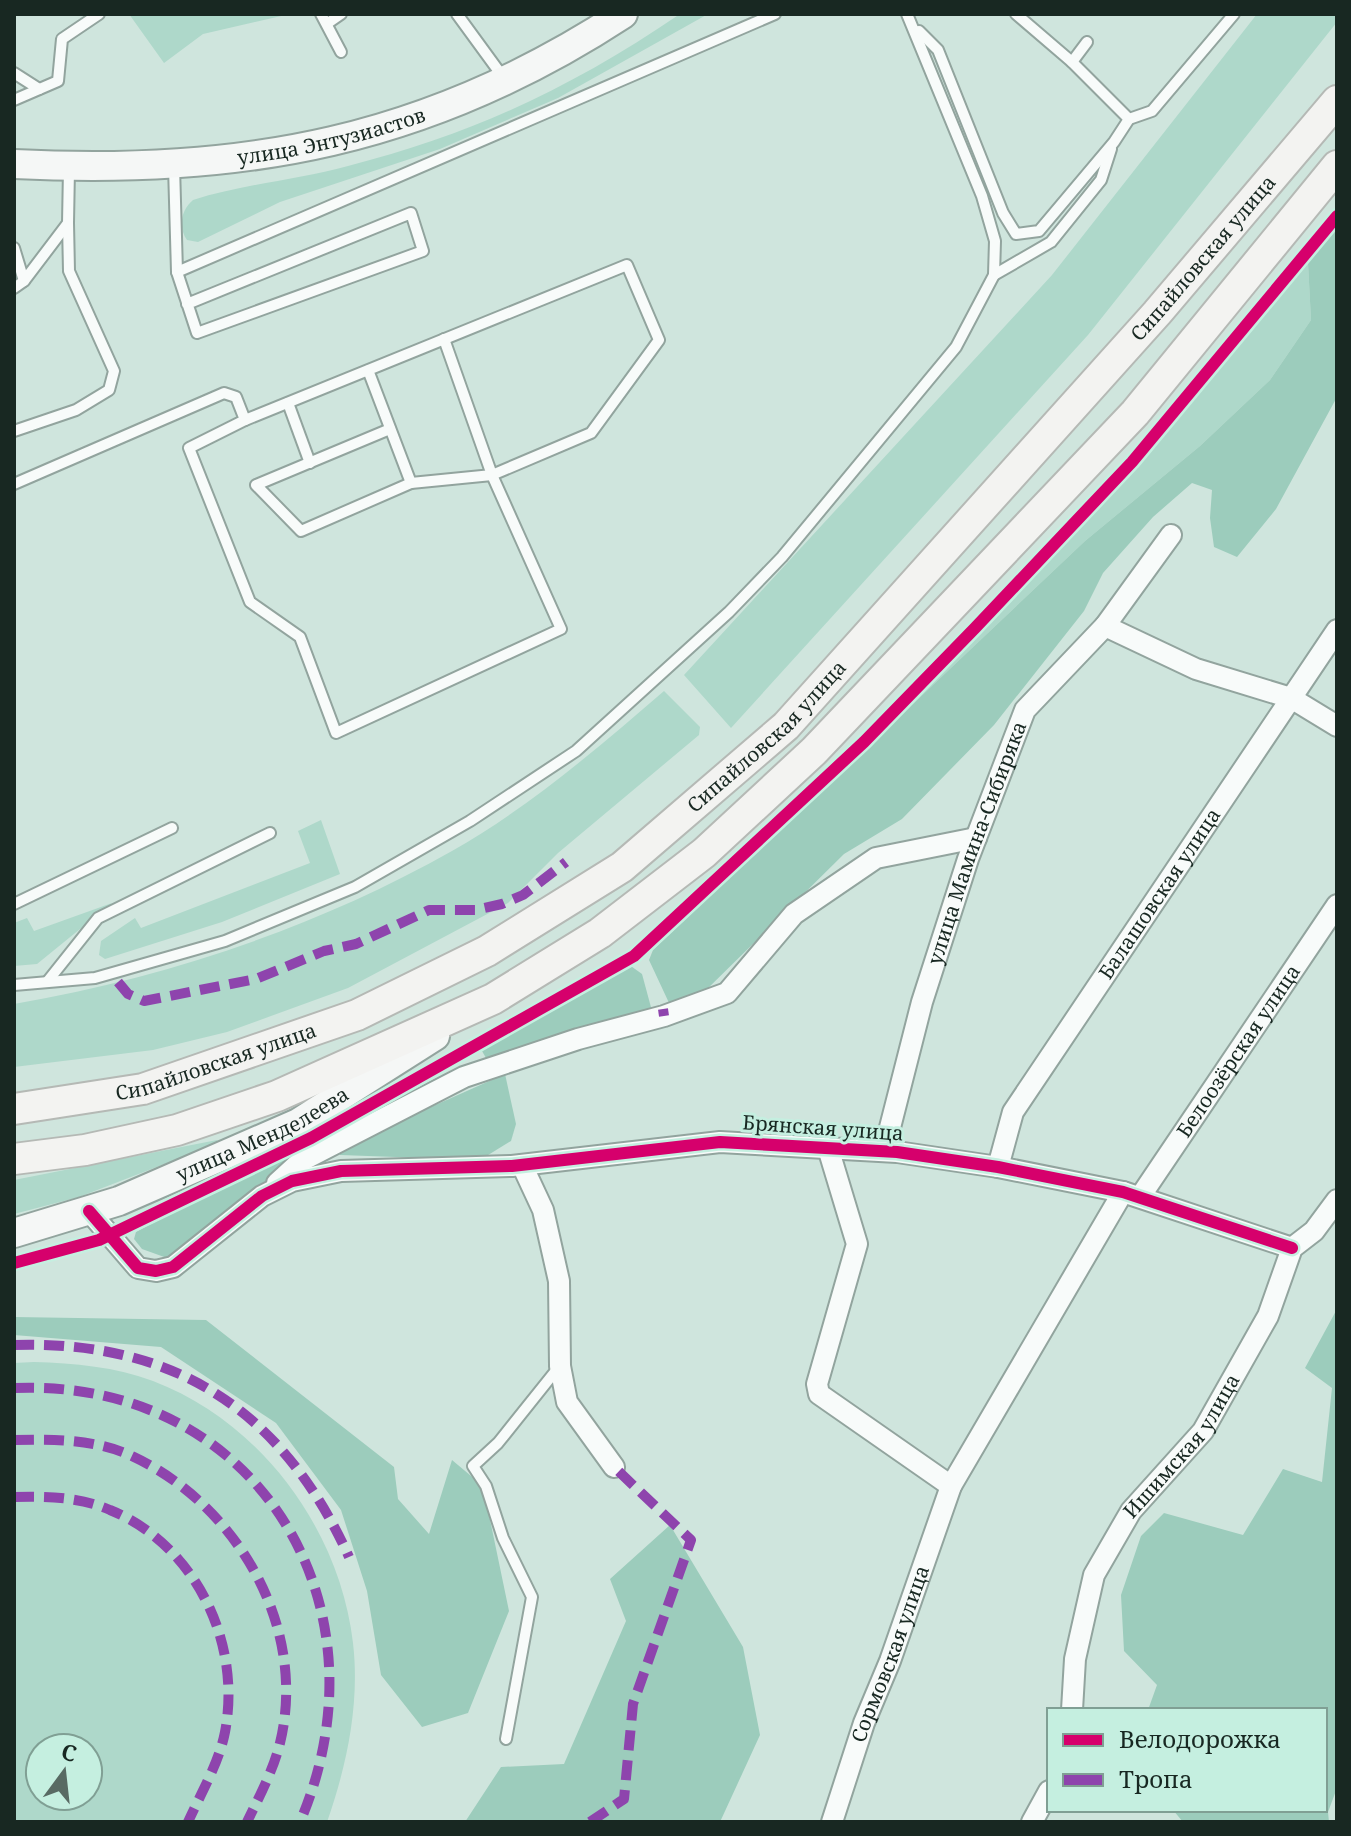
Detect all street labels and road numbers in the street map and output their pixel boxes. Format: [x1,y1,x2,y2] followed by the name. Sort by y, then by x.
[236,101,429,171] street label: улица Энтузиастов
[1124,169,1281,347] street label: Сипайловская улица
[681,654,852,818] street label: Сипайловская улица
[921,717,1032,968] street label: улица Мамина-Сибиряка
[1092,803,1226,984] street label: Балашовская улица
[1170,959,1306,1143] street label: Белоозёрская улица
[114,1016,320,1106] street label: Сипайловская улица
[172,1080,354,1188] street label: улица Менделеева
[742,1108,905,1147] street label: Брянская улица
[1117,1369,1246,1524] street label: Ишимская улица
[845,1562,935,1746] street label: Сормовская улица

